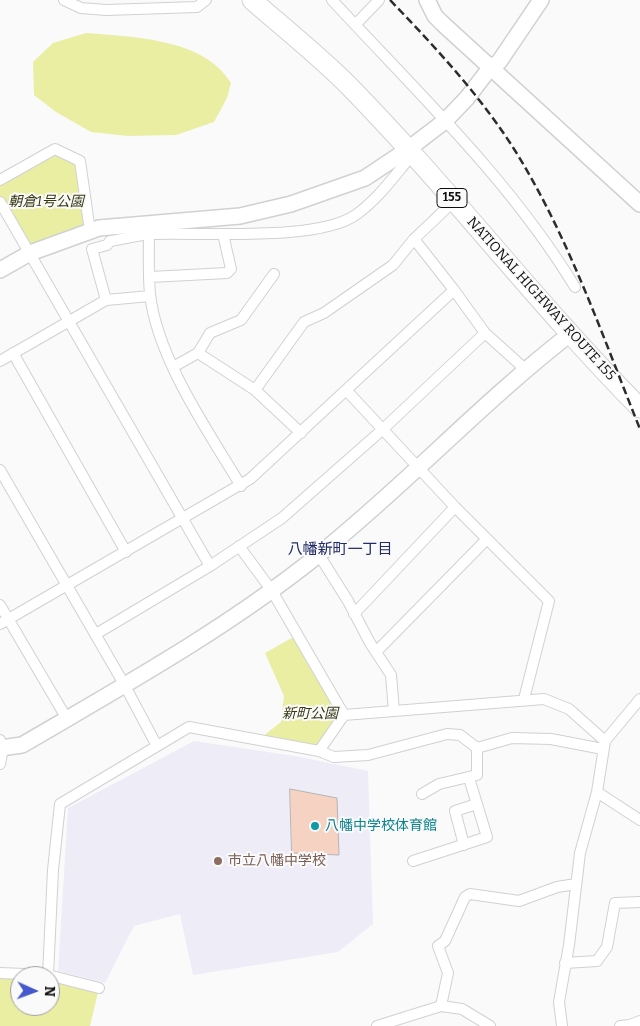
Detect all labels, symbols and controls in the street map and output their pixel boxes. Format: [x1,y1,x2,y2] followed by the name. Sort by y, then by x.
[437,188,467,208] road number: 155
[8,194,84,210] park label: 朝倉1号公園
[463,214,619,384] street label: NATIONAL HIGHWAY ROUTE 155
[288,541,392,559] district label: 八幡新町一丁目
[282,706,338,722] park label: 新町公園
[325,818,437,834] place label: 八幡中学校体育館
[309,820,321,832] marker: 八幡中学校体育館
[228,853,326,869] place label: 市立八幡中学校
[212,855,224,867] marker: 市立八幡中学校
[10,966,60,1016] north arrow
[41,986,58,997] text: N

